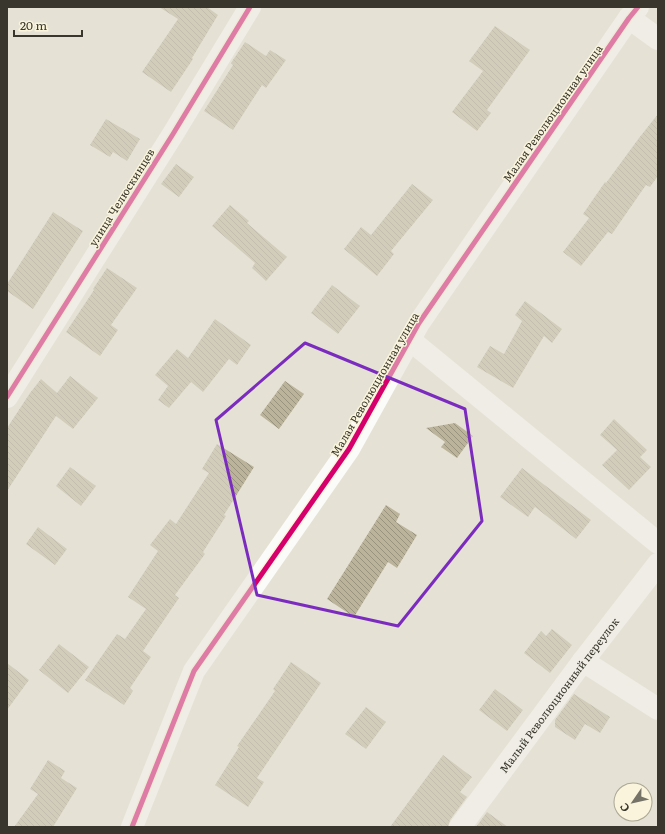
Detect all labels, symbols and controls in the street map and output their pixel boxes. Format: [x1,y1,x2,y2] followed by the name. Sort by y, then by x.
[14,12,82,38] scale bar
[20,16,47,34] text: 20 m
[498,41,606,185] street label: Малая Революционная улица
[84,145,158,249] street label: улица Челюскинцев
[326,309,422,459] street label: Малая Революционная улица
[495,613,622,776] street label: Малый Революционный переулок
[613,782,653,822] north arrow
[615,800,633,816] text: С

